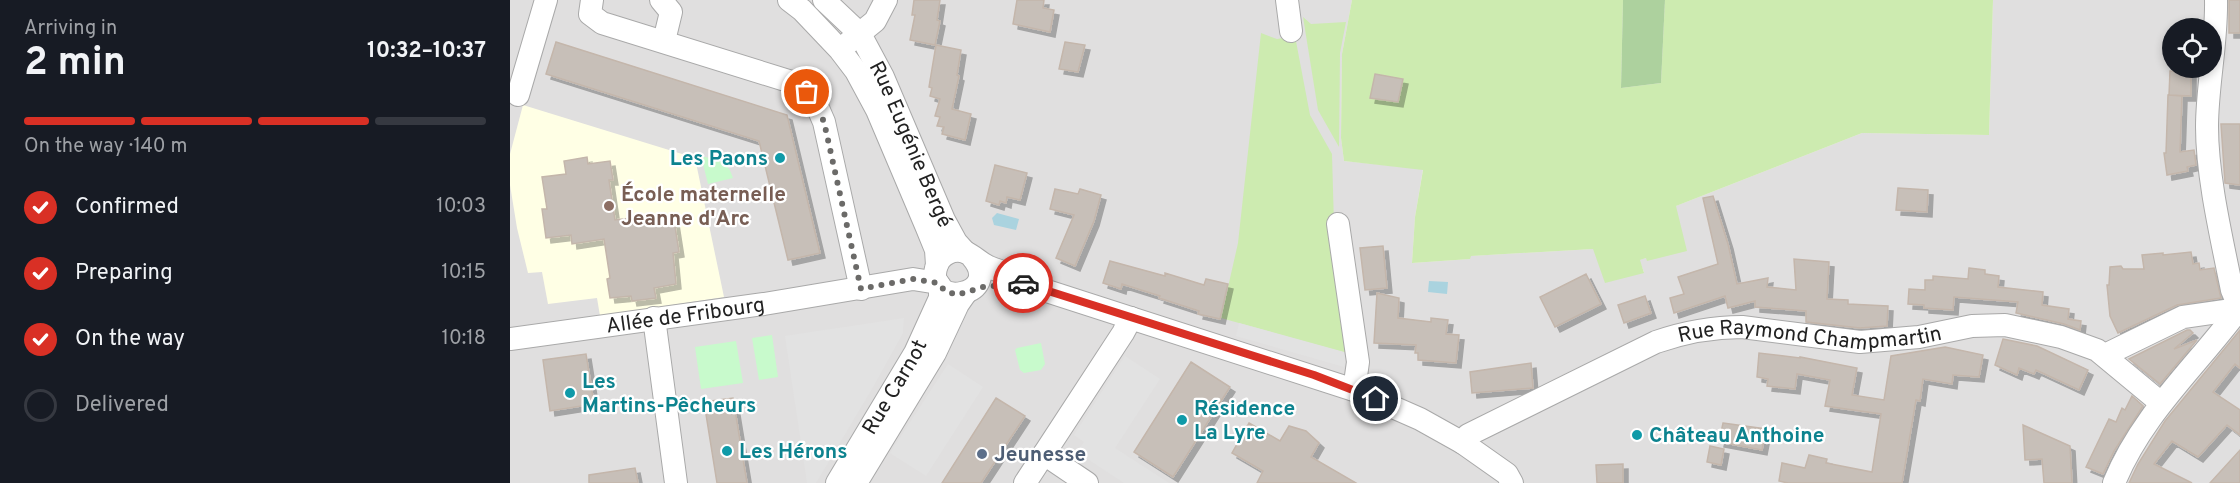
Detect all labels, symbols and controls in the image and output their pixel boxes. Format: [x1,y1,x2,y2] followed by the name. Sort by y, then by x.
[24,16,117,42] text: Arriving in
[2162,18,2222,78] map controls
[2162,18,2222,78] button: locate
[367,38,486,65] text: 10:32–10:37
[24,40,126,89] text: 2 min
[862,57,958,233] street label: Rue Eugénie Bergé
[781,66,832,117] pin
[790,75,823,108] icon: bag
[24,134,187,160] text: On the way · 140 m
[670,146,768,173] place label: Les Paons
[773,151,787,165] marker: Les Paons
[621,181,786,233] place label: École maternelle Jeanne d'Arc
[24,191,57,224] icon: check
[75,194,179,221] text: Confirmed
[436,194,486,220] text: 10:03
[602,199,616,213] marker: École maternelle Jeanne d'Arc
[993,253,1053,313] courier
[24,257,57,290] icon: check
[75,260,173,287] text: Preparing
[441,260,486,286] text: 10:15
[1007,267,1040,300] icon: car
[605,292,767,341] street label: Allée de Fribourg
[1675,315,1944,358] street label: Rue Raymond Champmartin
[24,323,57,356] icon: check
[75,326,185,353] text: On the way
[442,326,486,352] text: 10:18
[857,336,934,440] street label: Rue Carnot
[582,369,756,420] place label: Les Martins-Pêcheurs
[1350,373,1401,424] pin
[1359,382,1392,415] icon: home
[563,386,577,400] marker: Les Martins-Pêcheurs
[75,392,169,419] text: Delivered
[1194,396,1295,447] place label: Résidence La Lyre
[1175,413,1189,427] marker: Résidence La Lyre
[1649,423,1824,450] place label: Château Anthoine
[1630,428,1644,442] marker: Château Anthoine
[739,439,848,466] place label: Les Hérons
[994,442,1086,469] place label: Jeunesse
[720,444,734,458] marker: Les Hérons
[975,447,989,461] marker: Jeunesse

